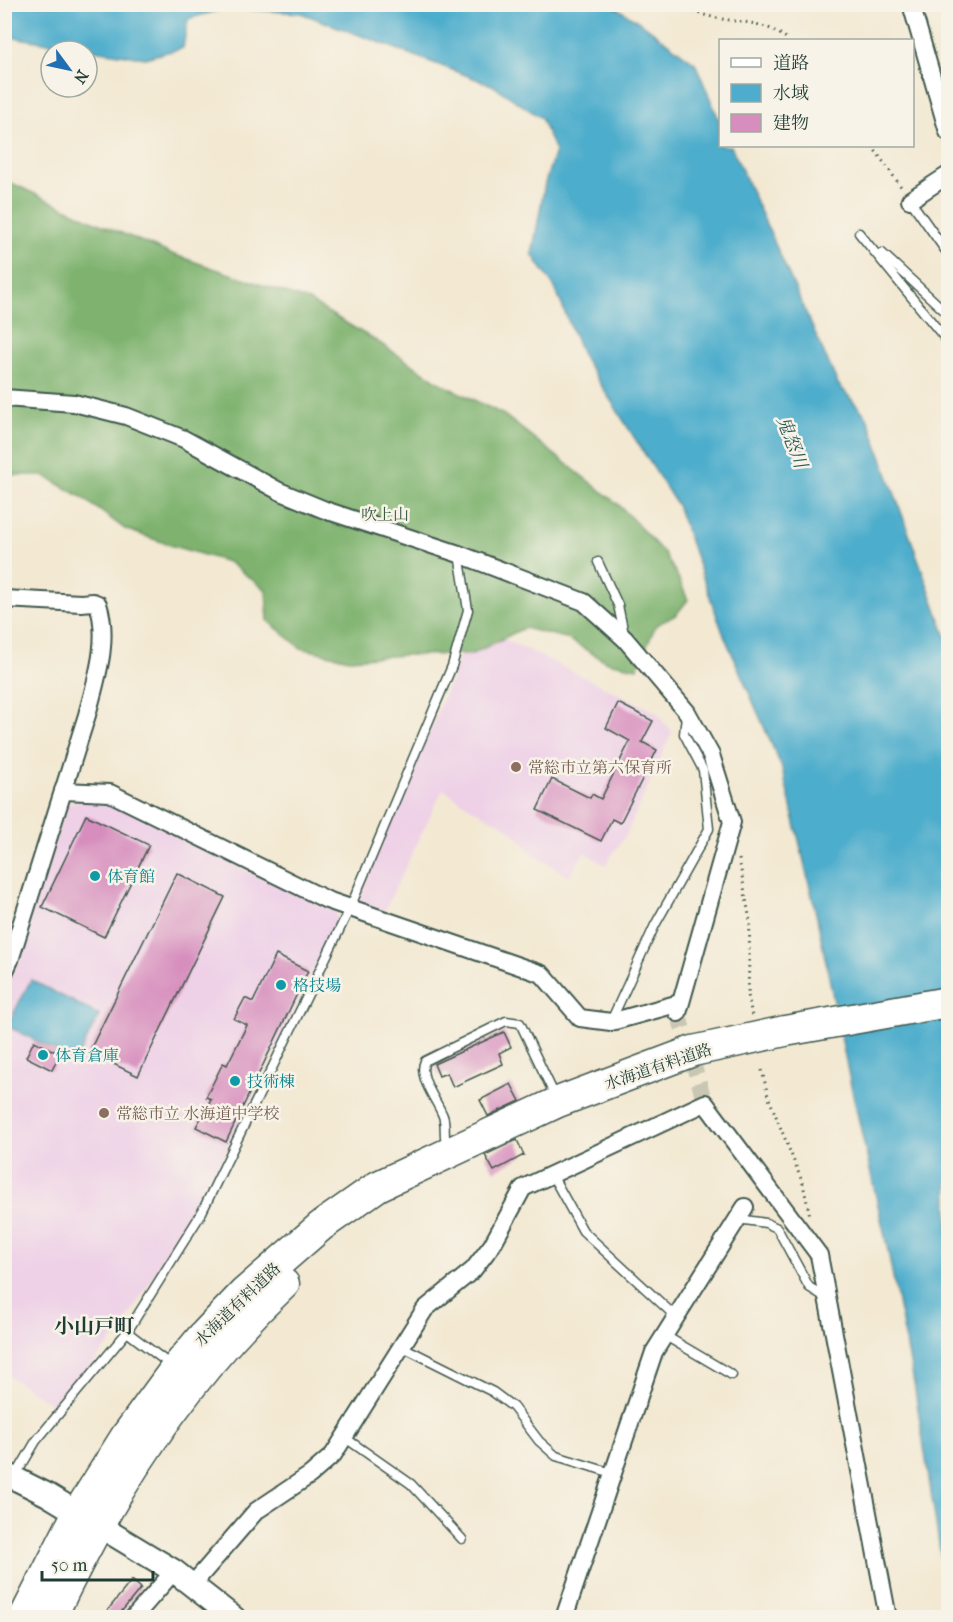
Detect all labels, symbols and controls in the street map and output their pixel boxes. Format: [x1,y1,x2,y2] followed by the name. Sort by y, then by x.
[39,39,99,99] north arrow
[719,39,914,147] legend
[773,53,809,74] text: 道路
[69,67,92,88] text: N
[773,83,809,104] text: 水域
[773,113,809,134] text: 建物
[772,413,812,473] water label: 鬼怒川
[361,505,409,524] park label: 吹上山
[528,758,672,777] place label: 常総市立第六保育所
[509,760,523,774] marker: 常総市立第六保育所
[107,867,155,886] place label: 体育館
[88,869,102,883] marker: 体育館
[293,976,341,995] place label: 格技場
[274,978,288,992] marker: 格技場
[602,1039,714,1094] street label: 水海道有料道路
[55,1046,119,1065] place label: 体育倉庫
[36,1048,50,1062] marker: 体育倉庫
[247,1072,295,1091] place label: 技術棟
[228,1074,242,1088] marker: 技術棟
[116,1104,279,1123] place label: 常総市立 水海道中学校
[97,1106,111,1120] marker: 常総市立 水海道中学校
[190,1259,284,1350] street label: 水海道有料道路
[54,1315,135,1338] district label: 小山戸町
[42,1544,153,1582] scale bar
[51,1555,88,1576] text: 50 m

